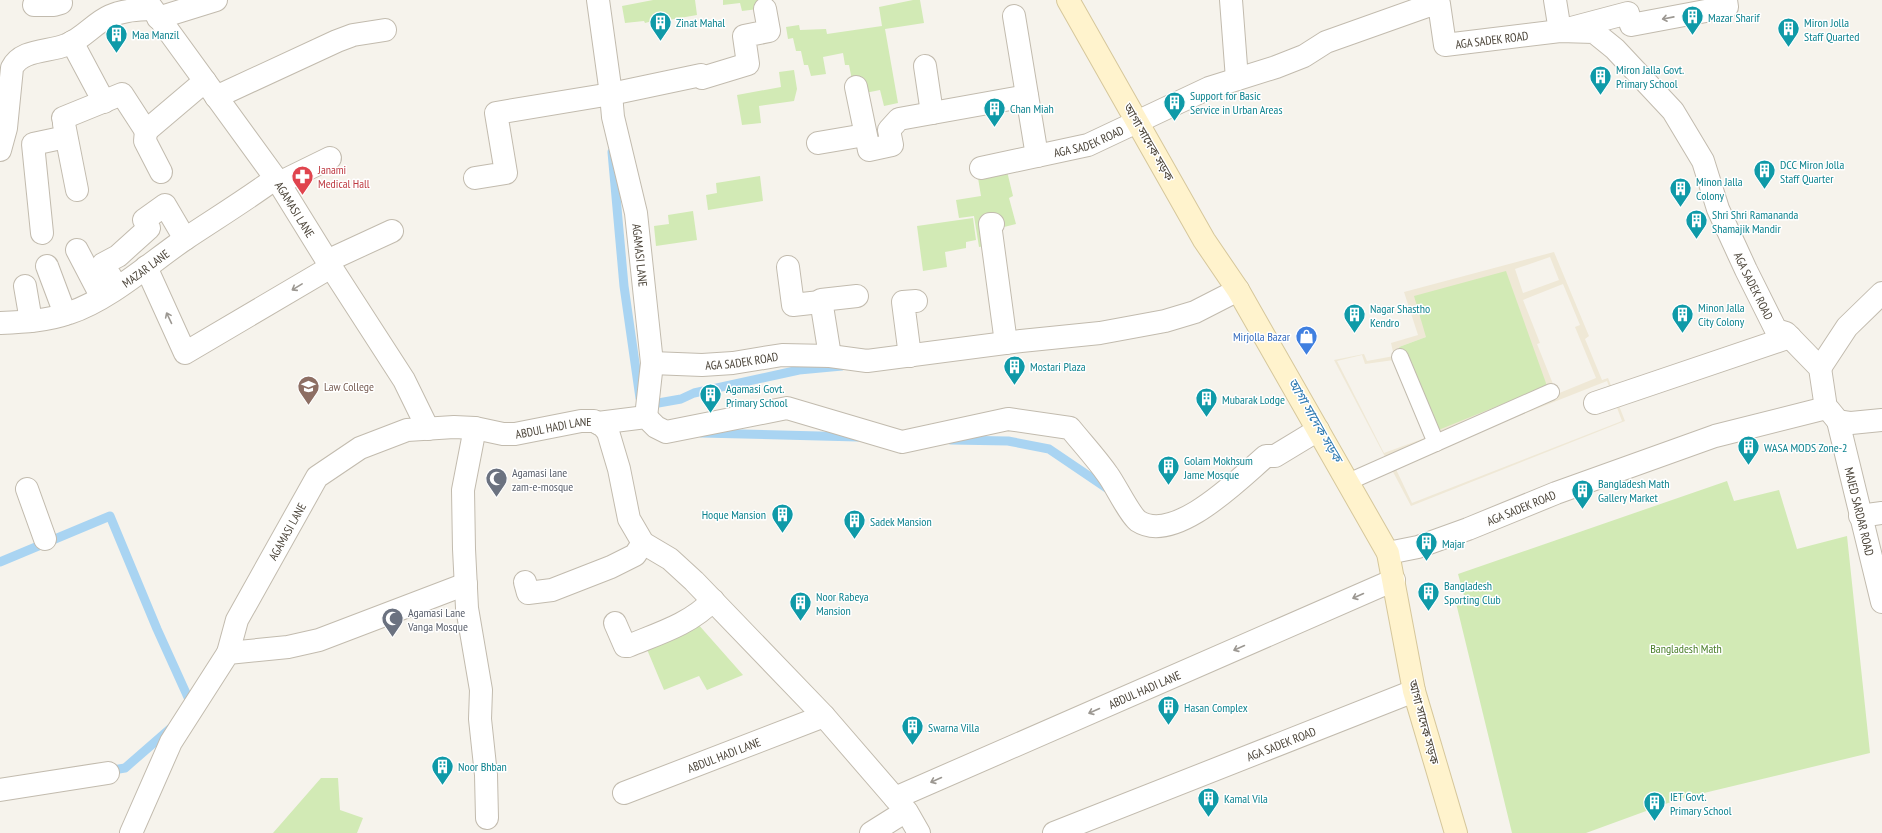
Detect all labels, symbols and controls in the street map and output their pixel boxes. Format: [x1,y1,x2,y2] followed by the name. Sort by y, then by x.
[1680,4,1706,37] building icon: Mazar Sharif
[648,9,674,42] building icon: Zinat Mahal
[1708,10,1761,25] place label: Mazar Sharif
[1662,14,1675,22] one-way arrow
[676,15,725,30] place label: Zinat Mahal
[1804,15,1859,44] place label: Miron Jolla Staff Quarted
[1775,16,1801,49] building icon: Miron Jolla Staff Quarted
[104,21,130,54] building icon: Maa Manzil
[132,27,179,42] place label: Maa Manzil
[1454,27,1529,51] street label: AGA SADEK ROAD
[1616,62,1684,91] place label: Miron Jalla Govt. Primary School
[1587,63,1613,96] building icon: Miron Jalla Govt. Primary School
[1190,88,1282,117] place label: Support for Basic Service in Urban Areas
[1162,89,1188,122] building icon: Support for Basic Service in Urban Areas
[981,95,1007,128] building icon: Chan Miah
[1120,100,1177,184] street label: আগা সাদেক সড়ক
[1010,101,1054,116] place label: Chan Miah
[1052,122,1126,160] street label: AGA SADEK ROAD
[1780,157,1844,186] place label: DCC Miron Jolla Staff Quarter
[1752,158,1778,191] building icon: DCC Miron Jolla Staff Quarter
[317,162,370,191] place label: Janami Medical Hall
[289,163,315,196] pharmacy icon: Janami Medical Hall
[1696,174,1743,203] place label: Minon Jalla Colony
[1667,175,1693,208] building icon: Minon Jalla Colony
[272,178,318,240] street label: AGAMASI LANE
[1712,207,1798,236] place label: Shri Shri Ramananda Shamajik Mandir
[1683,208,1709,241] building icon: Shri Shri Ramananda Shamajik Mandir
[630,223,651,287] street label: AGAMASI LANE
[119,246,172,290] street label: MAZAR LANE
[1731,250,1777,322] street label: AGA SADEK ROAD
[291,284,303,292] one-way arrow
[1698,300,1745,329] place label: Minon Jalla City Colony
[1370,301,1430,330] place label: Nagar Shastho Kendro
[1670,301,1696,334] building icon: Minon Jalla City Colony
[1342,302,1368,335] building icon: Nagar Shastho Kendro
[165,312,172,324] one-way arrow
[1293,323,1319,356] shop icon: Mirjolla Bazar
[1233,329,1291,344] place label: Mirjolla Bazar
[705,348,779,372] street label: AGA SADEK ROAD
[1001,353,1027,386] building icon: Mostari Plaza
[1030,359,1086,374] place label: Mostari Plaza
[296,373,322,406] school or university icon: Law College
[1284,375,1347,467] water label: আগা সাদেক সড়ক
[324,379,374,394] place label: Law College
[726,381,788,410] place label: Agamasi Govt. Primary School
[698,382,724,415] building icon: Agamasi Govt. Primary School
[1194,386,1220,419] building icon: Mubarak Lodge
[1222,392,1285,407] place label: Mubarak Lodge
[514,414,591,441] street label: ABDUL HADI LANE
[1735,434,1761,467] building icon: WASA MODS Zone-2
[1764,440,1848,455] place label: WASA MODS Zone-2
[1183,453,1253,482] place label: Golam Mokhsum Jame Mosque
[1155,454,1181,487] building icon: Golam Mokhsum Jame Mosque
[512,465,573,494] place label: Agamasi lane zam-e-mosque
[484,466,510,499] mosque icon: Agamasi lane zam-e-mosque
[1842,466,1878,557] street label: MAJED SARDAR ROAD
[1598,476,1670,505] place label: Bangladesh Math Gallery Market
[1569,477,1595,510] building icon: Bangladesh Math Gallery Market
[1484,486,1558,528] street label: AGA SADEK ROAD
[265,500,309,562] street label: AGAMASI LANE
[769,501,795,534] building icon: Hoque Mansion
[702,507,766,522] place label: Hoque Mansion
[841,508,867,541] building icon: Sadek Mansion
[870,514,932,529] place label: Sadek Mansion
[1414,530,1440,563] building icon: Majar
[1442,536,1466,551] place label: Majar
[1444,578,1501,607] place label: Bangladesh Sporting Club
[1416,579,1442,612] building icon: Bangladesh Sporting Club
[816,589,869,618] place label: Noor Rabeya Mansion
[788,590,814,623] building icon: Noor Rabeya Mansion
[1353,593,1365,600] one-way arrow
[407,605,468,634] place label: Agamasi Lane Vanga Mosque
[380,606,406,639] mosque icon: Agamasi Lane Vanga Mosque
[1650,641,1722,656] park label: Bangladesh Math
[1233,645,1245,652] one-way arrow
[1106,667,1183,711] street label: ABDUL HADI LANE
[1405,677,1443,766] street label: আগা সাদেক সড়ক
[1156,694,1182,727] building icon: Hasan Complex
[1184,700,1248,715] place label: Hasan Complex
[1089,708,1101,716] one-way arrow
[900,714,926,747] building icon: Swarna Villa
[928,720,979,735] place label: Swarna Villa
[1244,723,1318,764] street label: AGA SADEK ROAD
[685,734,763,775] street label: ABDUL HADI LANE
[429,753,455,786] building icon: Noor Bhban
[458,759,507,774] place label: Noor Bhban
[931,777,943,785] one-way arrow
[1196,785,1222,818] building icon: Kamal Vila
[1670,789,1732,818] place label: IET Govt. Primary School
[1642,790,1668,823] building icon: IET Govt. Primary School
[1224,791,1268,806] place label: Kamal Vila

